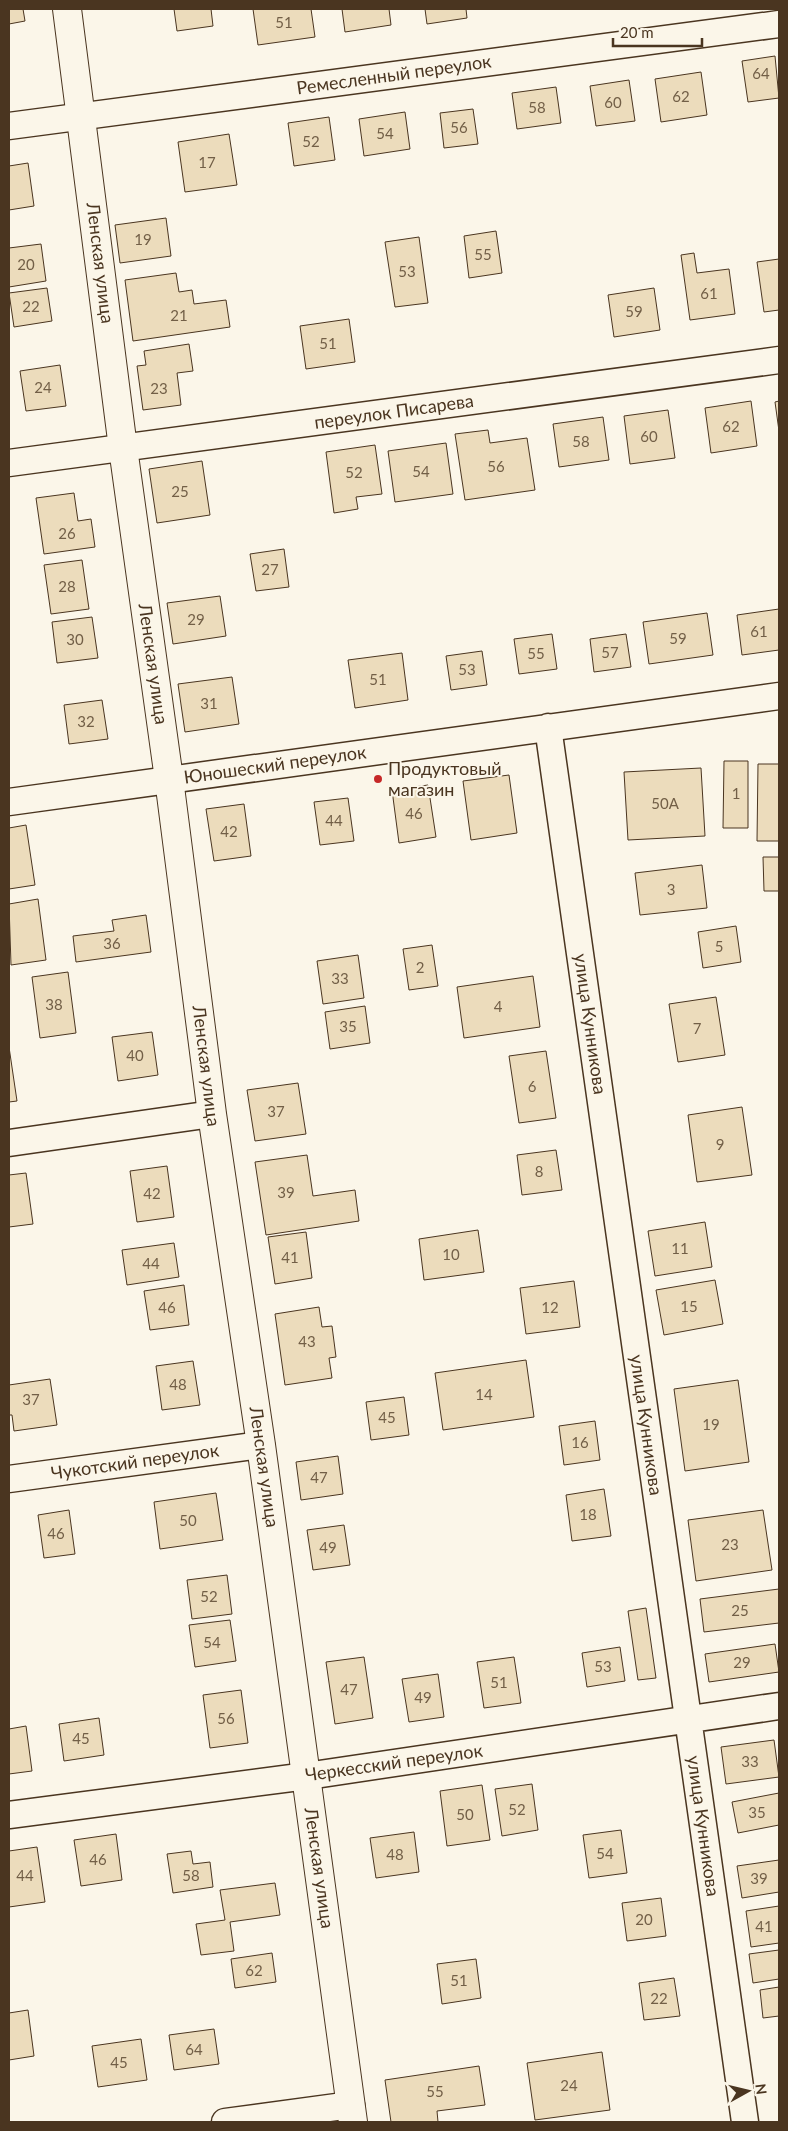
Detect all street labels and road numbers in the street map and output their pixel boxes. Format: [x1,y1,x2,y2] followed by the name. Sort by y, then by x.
[295,49,493,99] street label: Ремесленный переулок
[83,200,119,325] street label: Ленская улица
[313,389,475,433] street label: переулок Писарева
[134,601,173,726] street label: Ленская улица
[182,740,368,788] street label: Юношеский переулок
[570,952,612,1096] street label: улица Кунникова
[189,1003,225,1128] street label: Ленская улица
[626,1353,668,1497] street label: улица Кунникова
[245,1404,284,1529] street label: Ленская улица
[50,1438,221,1484] street label: Чукотский переулок
[304,1739,485,1785] street label: Черкесский переулок
[683,1754,725,1898] street label: улица Кунникова
[300,1805,339,1930] street label: Ленская улица

